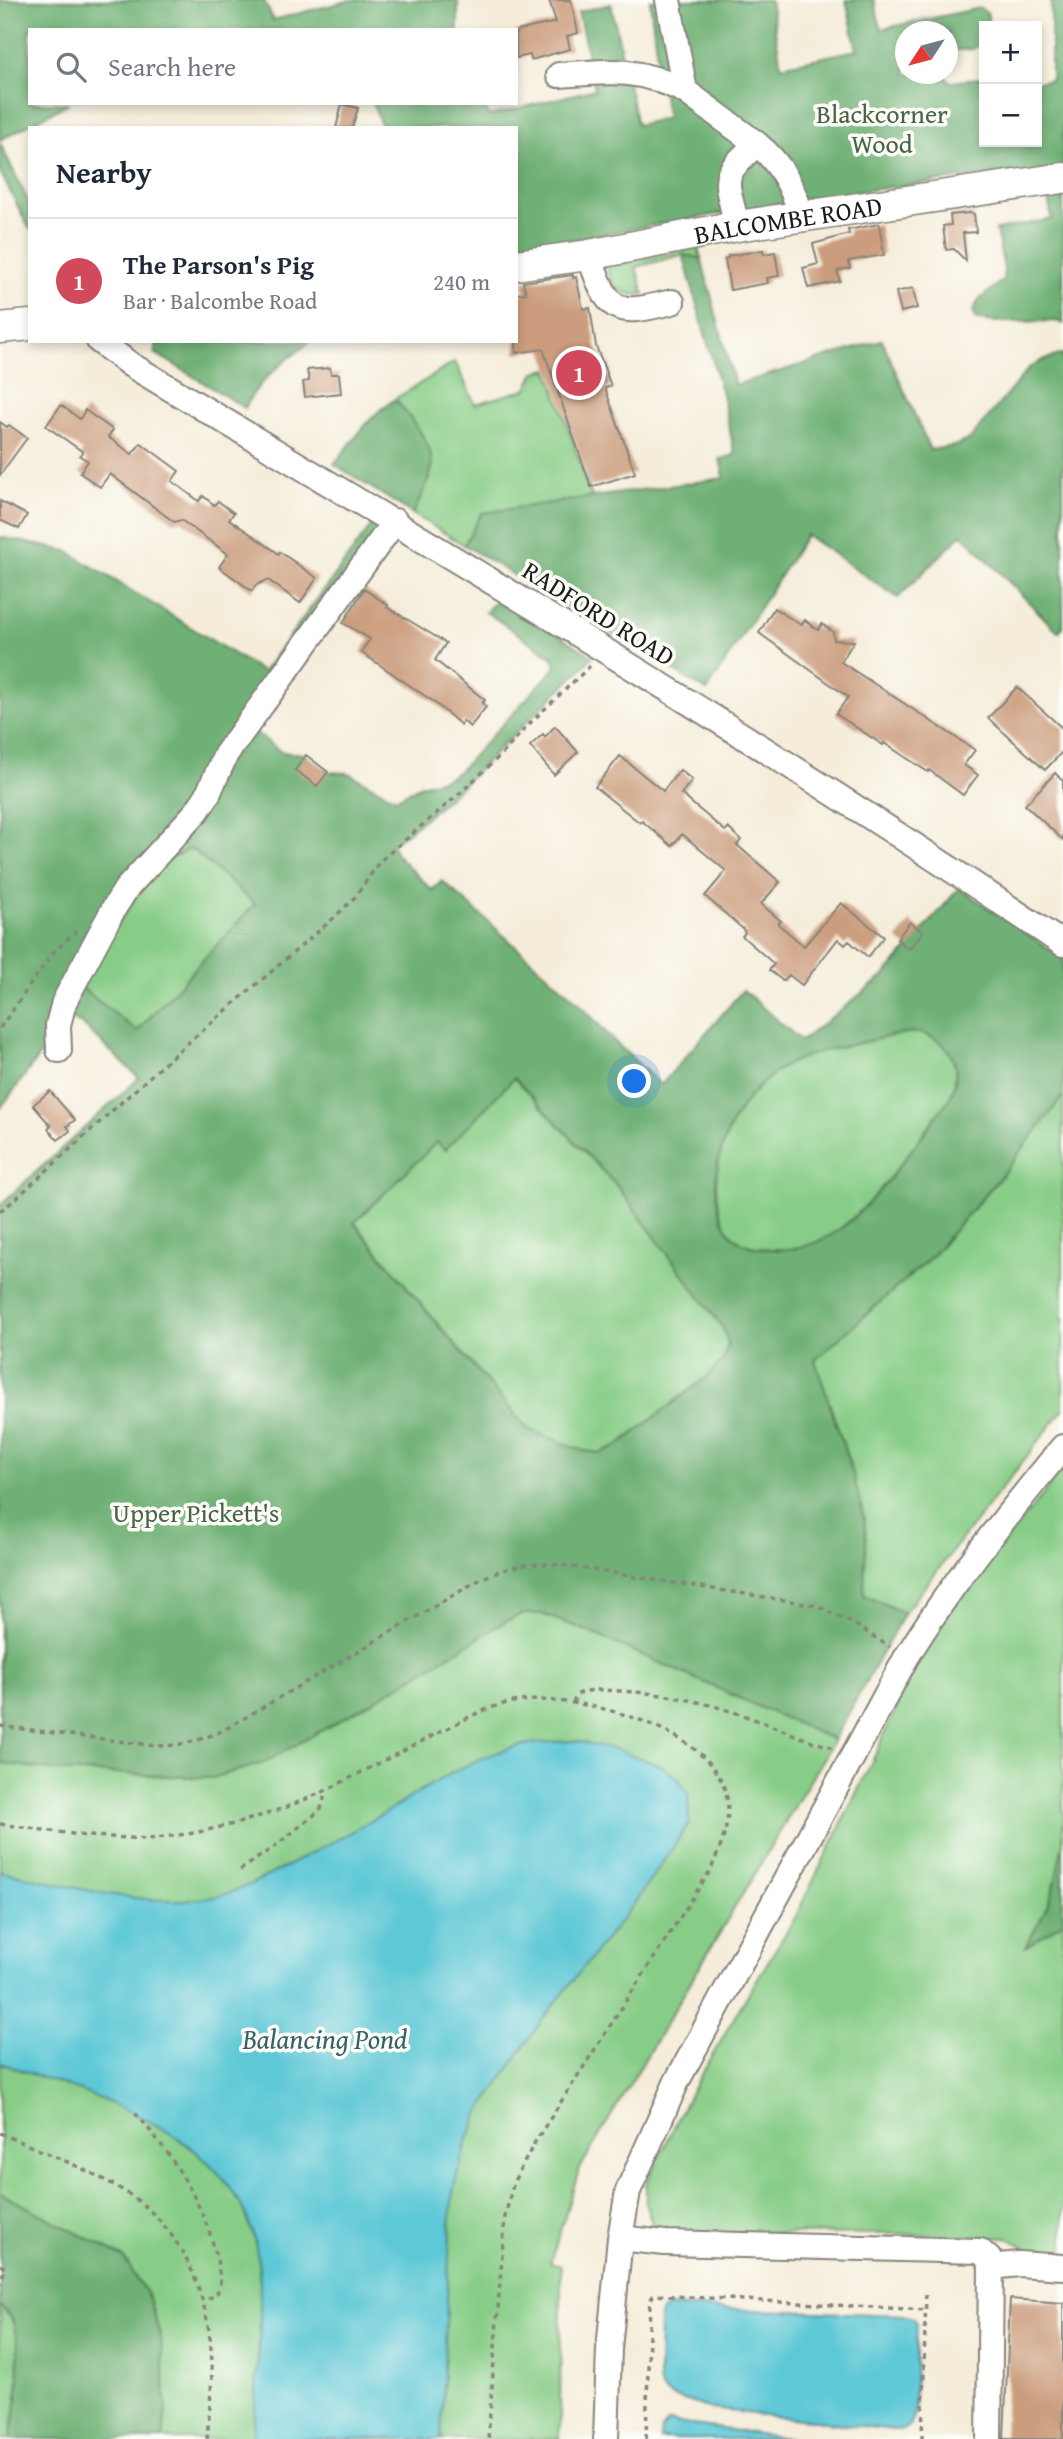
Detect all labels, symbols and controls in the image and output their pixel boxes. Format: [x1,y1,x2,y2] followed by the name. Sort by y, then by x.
[895,21,958,84] north arrow
[979,21,1042,147] map controls
[979,21,1042,84] button: +
[28,28,518,105] search box
[108,47,236,86] text: Search here
[52,48,90,86] icon: search
[979,84,1042,147] button: −
[816,94,948,163] park label: Blackcorner Wood
[56,150,152,194] text: Nearby
[691,185,885,253] street label: BALCOMBE ROAD
[123,245,314,284] text: The Parson's Pig
[73,265,85,298] text: 1
[433,265,490,298] text: 240 m
[123,284,317,317] text: Bar · Balcombe Road
[556,347,602,399] pin: 1
[515,551,683,675] street label: RADFORD ROAD
[617,1064,651,1098] your location
[113,1493,279,1532] park label: Upper Pickett's
[241,2018,408,2059] water label: Balancing Pond

